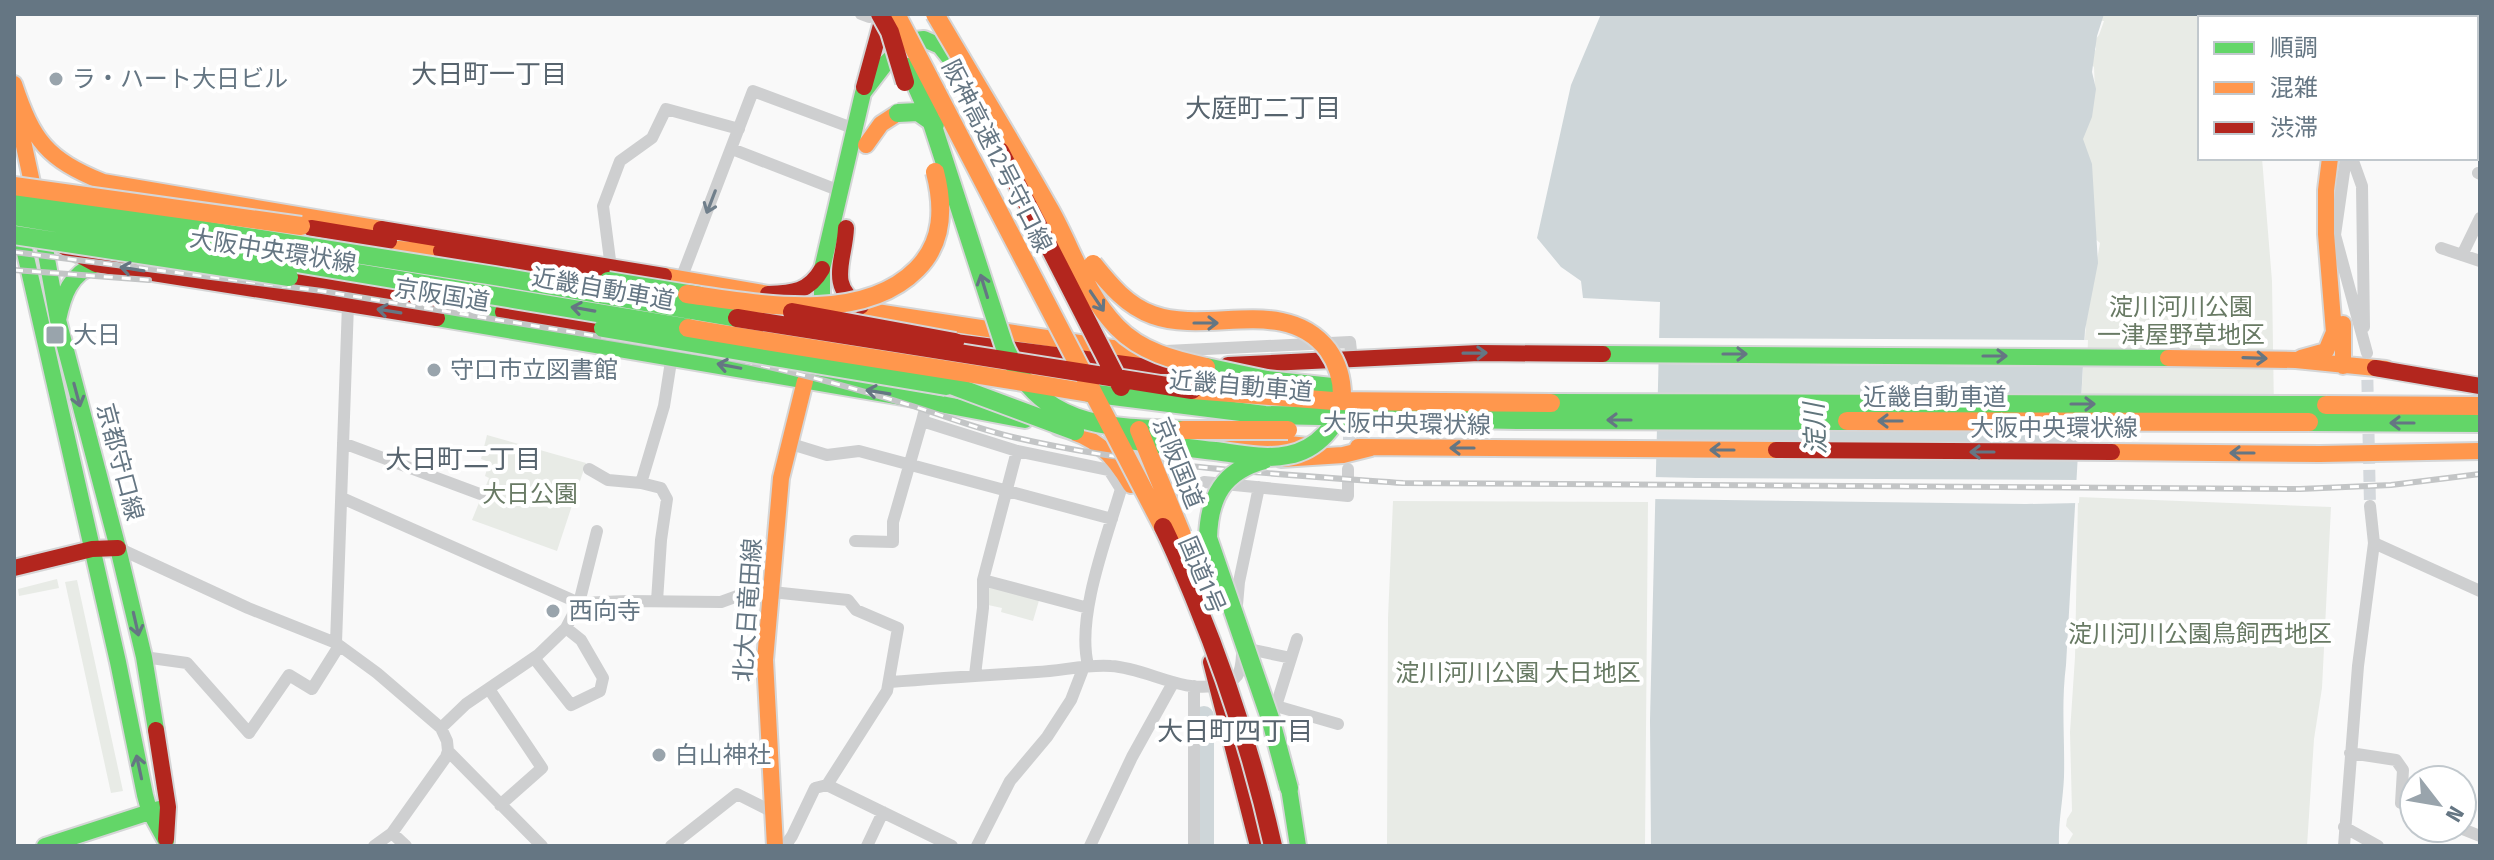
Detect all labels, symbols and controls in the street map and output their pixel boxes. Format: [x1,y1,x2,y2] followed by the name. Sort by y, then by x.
[2198,16,2478,160] legend
[2270,34,2318,62] text: 順調
[936,55,1058,257] street label: 阪神高速12号守口線
[411,59,567,90] district label: 大日町一丁目
[72,65,288,93] place label: ラ・ハート大日ビル
[47,70,65,88] marker: ラ・ハート大日ビル
[2270,74,2318,102] text: 混雑
[1185,93,1341,124] district label: 大庭町二丁目
[2270,114,2318,142] text: 渋滞
[703,189,717,214] one-way arrow
[188,224,358,278] street label: 大阪中央環状線
[120,261,146,276] one-way arrow
[530,263,676,315] street label: 近畿自動車道
[976,273,991,299] one-way arrow
[392,274,492,316] street label: 京阪国道
[1089,290,1105,312] one-way arrow
[2097,293,2265,349] park label: 淀川河川公園 一津屋野草地区
[571,301,596,316] one-way arrow
[377,303,402,318] one-way arrow
[1192,315,1219,331] one-way arrow
[73,321,121,349] place label: 大日
[44,324,66,346] marker: 大日
[1461,346,1488,361] one-way arrow
[1721,347,1748,362] one-way arrow
[1981,348,2008,364] one-way arrow
[2241,351,2268,366] one-way arrow
[450,356,618,384] place label: 守口市立図書館
[716,358,742,373] one-way arrow
[425,361,443,379] marker: 守口市立図書館
[1168,366,1314,406] street label: 近畿自動車道
[71,382,86,408] one-way arrow
[1863,383,2007,411] street label: 近畿自動車道
[866,384,891,399] one-way arrow
[2069,396,2096,412] one-way arrow
[1799,399,1832,456] water label: 淀川
[91,400,149,524] street label: 京都守口線
[1323,409,1491,439] street label: 大阪中央環状線
[1606,412,1633,427] one-way arrow
[1147,413,1209,513] street label: 京阪国道
[1877,413,1904,428] one-way arrow
[1970,414,2138,442] street label: 大阪中央環状線
[2389,415,2416,431] one-way arrow
[1449,441,1476,456] one-way arrow
[1709,442,1736,458] one-way arrow
[385,444,541,475] district label: 大日町二丁目
[1969,444,1996,460] one-way arrow
[2229,445,2256,461] one-way arrow
[482,480,578,508] park label: 大日公園
[1173,532,1231,618] street label: 国道1号
[729,537,767,683] street label: 北大日竜田線
[569,597,641,625] place label: 西向寺
[544,602,562,620] marker: 西向寺
[129,611,144,637] one-way arrow
[2068,620,2332,648] park label: 淀川河川公園鳥飼西地区
[1395,659,1641,687] park label: 淀川河川公園 大日地区
[1157,716,1313,747] district label: 大日町四丁目
[675,741,771,769] place label: 白山神社
[650,746,668,764] marker: 白山神社
[131,754,146,780] one-way arrow
[2398,764,2478,844] north arrow
[2440,801,2470,827] text: N

